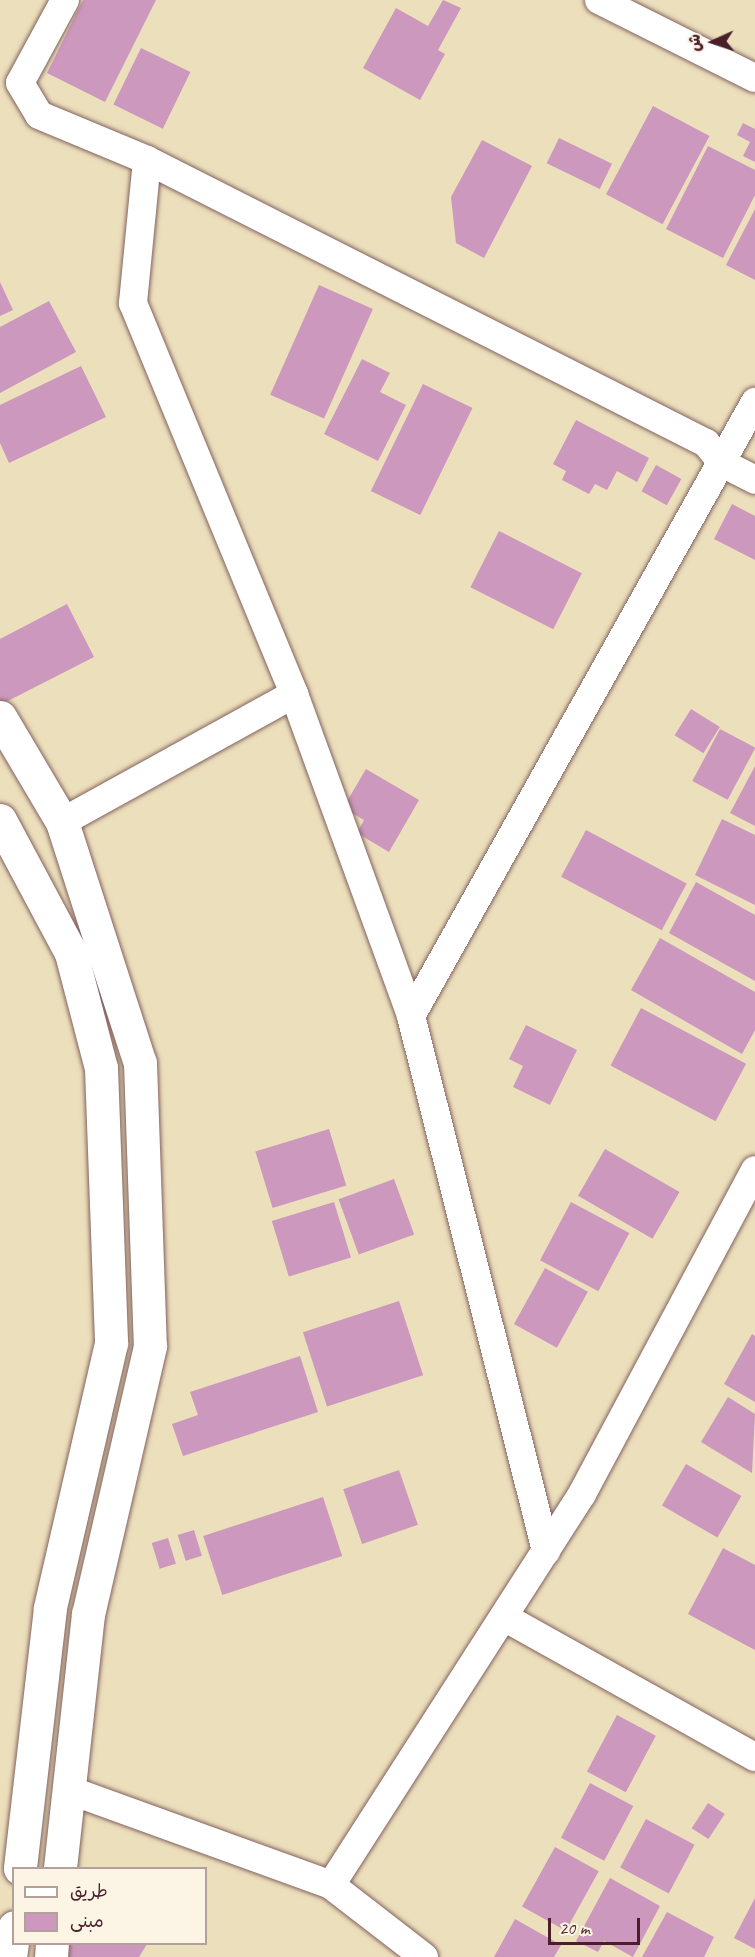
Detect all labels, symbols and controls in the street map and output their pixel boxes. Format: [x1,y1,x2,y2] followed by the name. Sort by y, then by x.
[683,12,743,72] north arrow
[685,34,705,52] text: ش
[12,1867,207,1945] legend
[70,1880,108,1902] text: طريق
[551,1906,642,1944] scale bar
[70,1910,104,1932] text: مبنى
[559,1917,590,1939] text: 20 m

